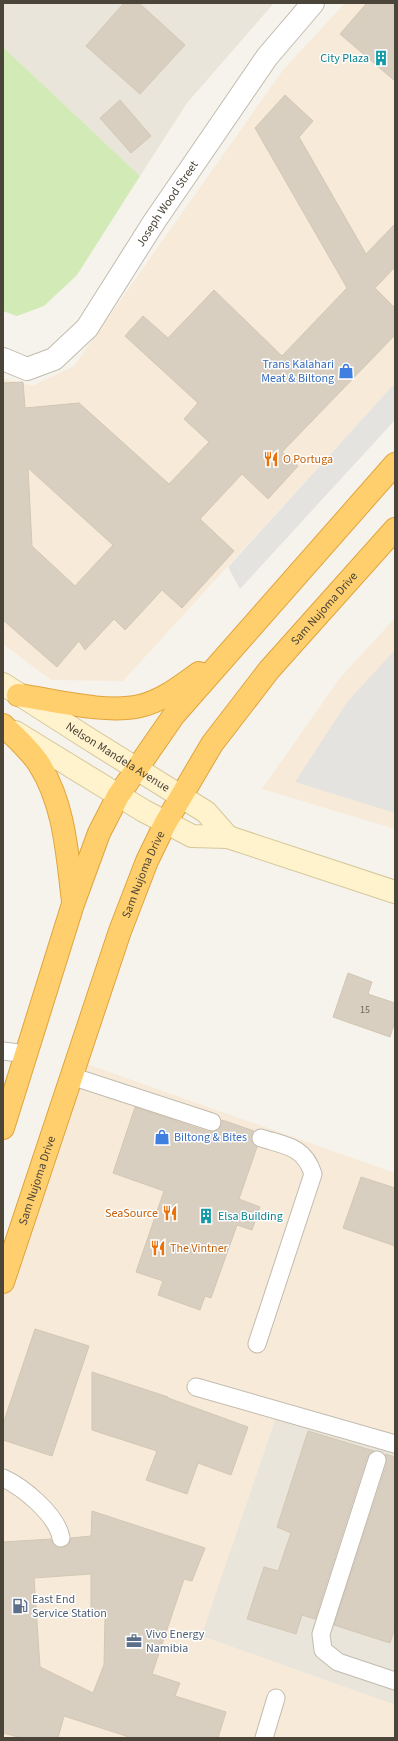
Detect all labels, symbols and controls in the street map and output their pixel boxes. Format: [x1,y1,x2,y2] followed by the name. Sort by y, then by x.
[372,49,390,67] building icon: City Plaza
[320,50,369,67] place label: City Plaza
[132,157,202,250] street label: Joseph Wood Street
[261,356,334,387] place label: Trans Kalahari Meat & Biltong
[337,362,355,380] shop icon: Trans Kalahari Meat & Biltong
[262,450,280,468] restaurant icon: O Portuga
[283,451,333,468] place label: O Portuga
[287,568,361,649] street label: Sam Nujoma Drive
[63,718,173,796] street label: Nelson Mandela Avenue
[117,828,169,921] street label: Sam Nujoma Drive
[360,1003,370,1017] house number: 15
[153,1128,171,1146] shop icon: Biltong & Bites
[174,1129,247,1146] place label: Biltong & Bites
[14,1134,60,1227] street label: Sam Nujoma Drive
[161,1204,179,1222] restaurant icon: SeaSource
[105,1205,158,1222] place label: SeaSource
[197,1207,215,1225] building icon: Elsa Building
[218,1208,283,1225] place label: Elsa Building
[149,1239,167,1257] restaurant icon: The Vintner
[170,1240,229,1257] place label: The Vintner
[32,1591,107,1622] place label: East End Service Station
[11,1597,29,1615] fuel station icon: East End Service Station
[146,1626,205,1657] place label: Vivo Energy Namibia
[125,1632,143,1650] office icon: Vivo Energy Namibia

